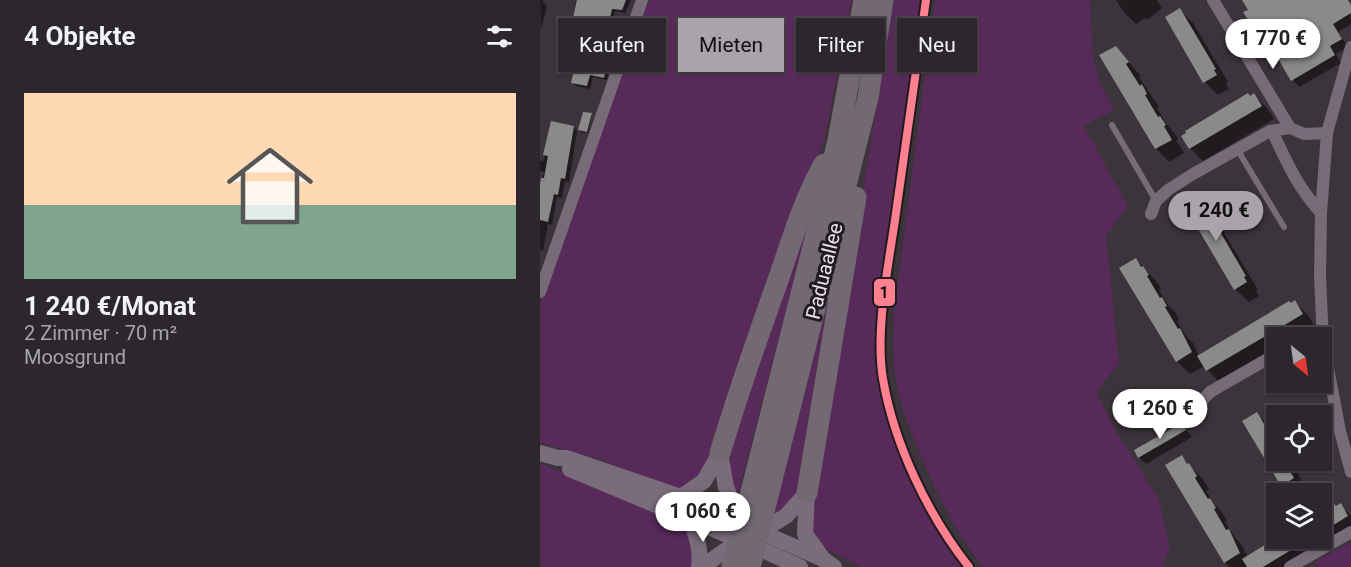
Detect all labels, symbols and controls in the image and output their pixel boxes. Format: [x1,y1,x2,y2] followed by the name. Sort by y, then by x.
[558,18,666,72] chip: Kaufen
[678,18,784,72] chip: Mieten
[796,18,885,72] chip: Filter
[897,18,977,72] chip: Neu
[1218,19,1328,70] pin: 1 770 €
[483,20,516,53] icon: filters
[24,21,135,51] text: 4 Objekte
[1239,26,1307,50] text: 1 770 €
[216,132,324,240] icon: home
[1161,191,1271,242] pin: 1 240 €
[1182,198,1250,222] text: 1 240 €
[800,220,848,322] street label: Paduaallee
[873,278,896,307] line badge: 1
[879,283,889,302] text: 1
[24,291,196,321] text: 1 240 €/Monat
[24,321,177,345] text: 2 Zimmer · 70 m²
[1266,327,1332,393] north arrow
[1266,327,1332,549] map controls
[24,345,126,369] text: Moosgrund
[1105,389,1215,440] pin: 1 260 €
[1126,396,1194,420] text: 1 260 €
[1266,405,1332,471] button: locate
[1266,483,1332,549] button: layers
[648,492,758,543] pin: 1 060 €
[669,499,737,523] text: 1 060 €

